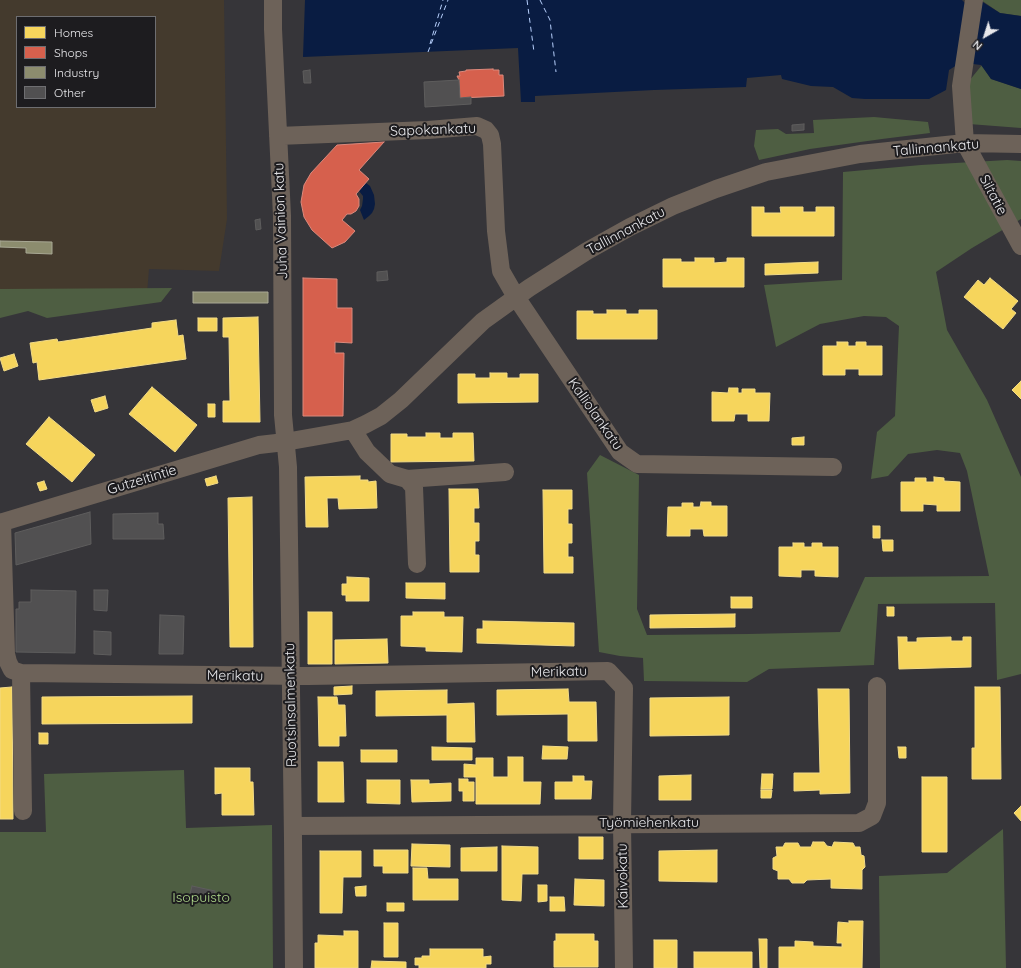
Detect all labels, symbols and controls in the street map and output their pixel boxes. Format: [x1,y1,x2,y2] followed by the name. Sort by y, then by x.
[16,16,156,108] legend
[965,16,1005,56] north arrow
[54,25,93,40] text: Homes
[970,37,985,53] text: N
[54,45,88,60] text: Shops
[54,65,99,80] text: Industry
[54,85,85,100] text: Other
[390,120,476,140] street label: Sapokankatu
[892,136,980,160] street label: Tallinnankatu
[271,162,291,280] street label: Juha Vainion katu
[976,172,1010,218] street label: Siltatie
[584,203,668,259] street label: Tallinnankatu
[564,375,626,453] street label: Kalliolankatu
[105,462,179,498] street label: Gutzeitintie
[282,643,300,767] street label: Ruotsinsalmenkatu
[531,663,587,681] street label: Merikatu
[207,667,263,685] street label: Merikatu
[599,815,699,831] street label: Työmiehenkatu
[614,843,632,909] street label: Kaivokatu
[172,890,230,906] park label: Isopuisto

